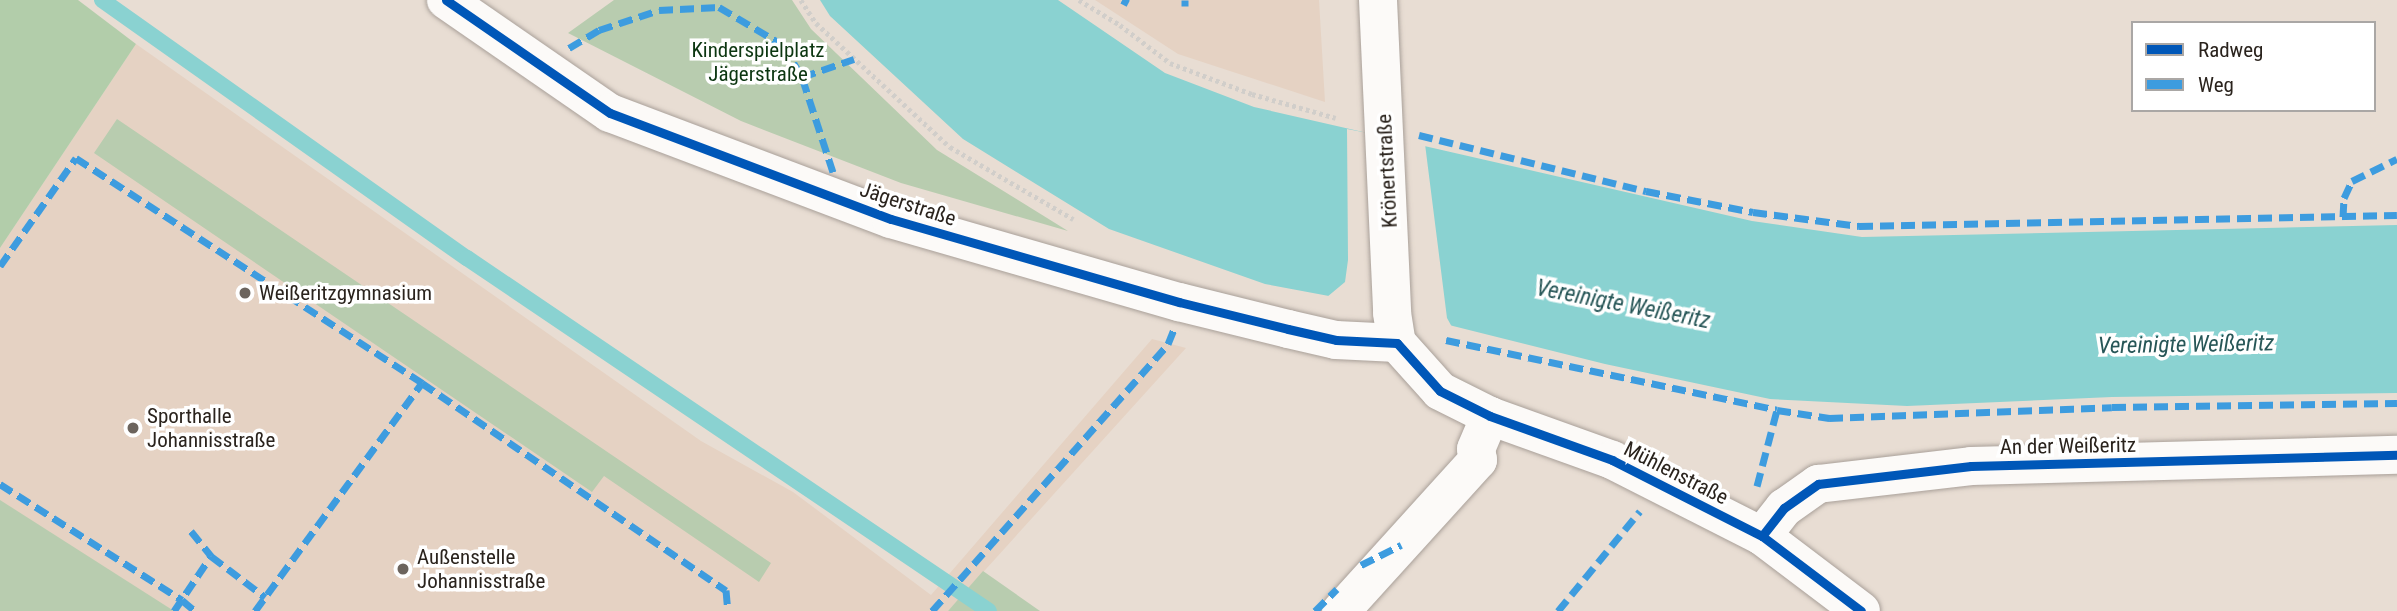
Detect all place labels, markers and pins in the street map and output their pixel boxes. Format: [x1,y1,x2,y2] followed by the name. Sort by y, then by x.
[259,280,432,306] place label: Weißeritzgymnasium
[237,285,253,301] marker: Weißeritzgymnasium
[147,403,275,453] place label: Sporthalle Johannisstraße
[125,420,141,436] marker: Sporthalle Johannisstraße
[417,544,545,594] place label: Außenstelle Johannisstraße
[395,561,411,577] marker: Außenstelle Johannisstraße

